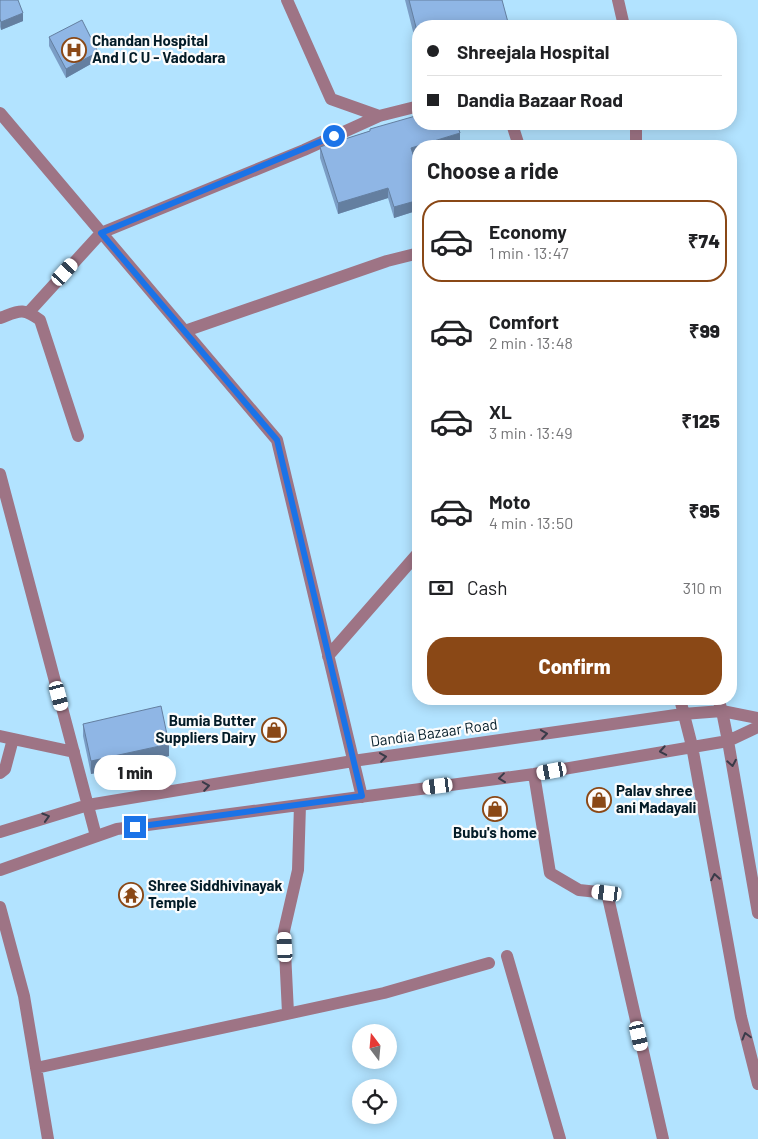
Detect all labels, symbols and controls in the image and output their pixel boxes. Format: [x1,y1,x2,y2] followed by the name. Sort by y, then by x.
[92,31,226,66] place label: Chandan Hospital And I C U - Vadodara
[61,37,87,63] hospital icon: Chandan Hospital And I C U - Vadodara
[457,40,609,63] text: Shreejala Hospital
[457,88,623,111] text: Dandia Bazaar Road
[323,125,345,147] route start
[427,157,559,183] text: Choose a ride
[429,219,474,264] icon: car
[489,220,567,243] text: Economy
[688,229,720,252] text: ₹74
[489,243,569,262] text: 1 min · 13:47
[49,256,80,288] car
[429,309,474,354] icon: car
[489,310,559,333] text: Comfort
[689,319,720,342] text: ₹99
[489,333,573,352] text: 2 min · 13:48
[429,399,474,444] icon: car
[489,400,512,423] text: XL
[681,409,720,432] text: ₹125
[489,423,573,442] text: 3 min · 13:49
[429,489,474,534] icon: car
[489,490,531,513] text: Moto
[689,499,720,522] text: ₹95
[489,513,573,532] text: 4 min · 13:50
[427,574,455,602] icon: cash
[467,576,508,599] text: Cash
[683,578,722,597] text: 310 m
[427,637,722,695] button: Confirm
[47,680,70,712] car
[156,711,256,746] place label: Bumia Butter Suppliers Dairy
[369,714,499,750] street label: Dandia Bazaar Road
[261,717,287,743] shop icon: Bumia Butter Suppliers Dairy
[540,729,548,740] one-way arrow
[658,745,667,756] one-way arrow
[379,752,388,762] one-way arrow
[94,754,176,790] callout: 1 min
[726,759,736,768] one-way arrow
[535,761,568,781] car
[117,763,153,782] text: 1 min
[498,772,506,783] one-way arrow
[422,777,453,795] car
[201,781,210,791] one-way arrow
[616,781,697,816] place label: Palav shree ani Madayali
[586,787,612,813] shop icon: Palav shree ani Madayali
[482,796,508,822] shop icon: Bubu's home
[42,813,50,823] one-way arrow
[124,816,146,838] route end
[453,823,537,841] place label: Bubu's home
[711,872,721,881] one-way arrow
[148,876,282,911] place label: Shree Siddhivinayak Temple
[118,882,144,908] temple icon: Shree Siddhivinayak Temple
[591,884,622,902] car
[276,932,293,962] car
[628,1020,649,1052] car
[352,1024,398,1069] north arrow
[352,1024,397,1124] map controls
[741,1033,751,1041] one-way arrow
[352,1079,397,1124] button: locate

